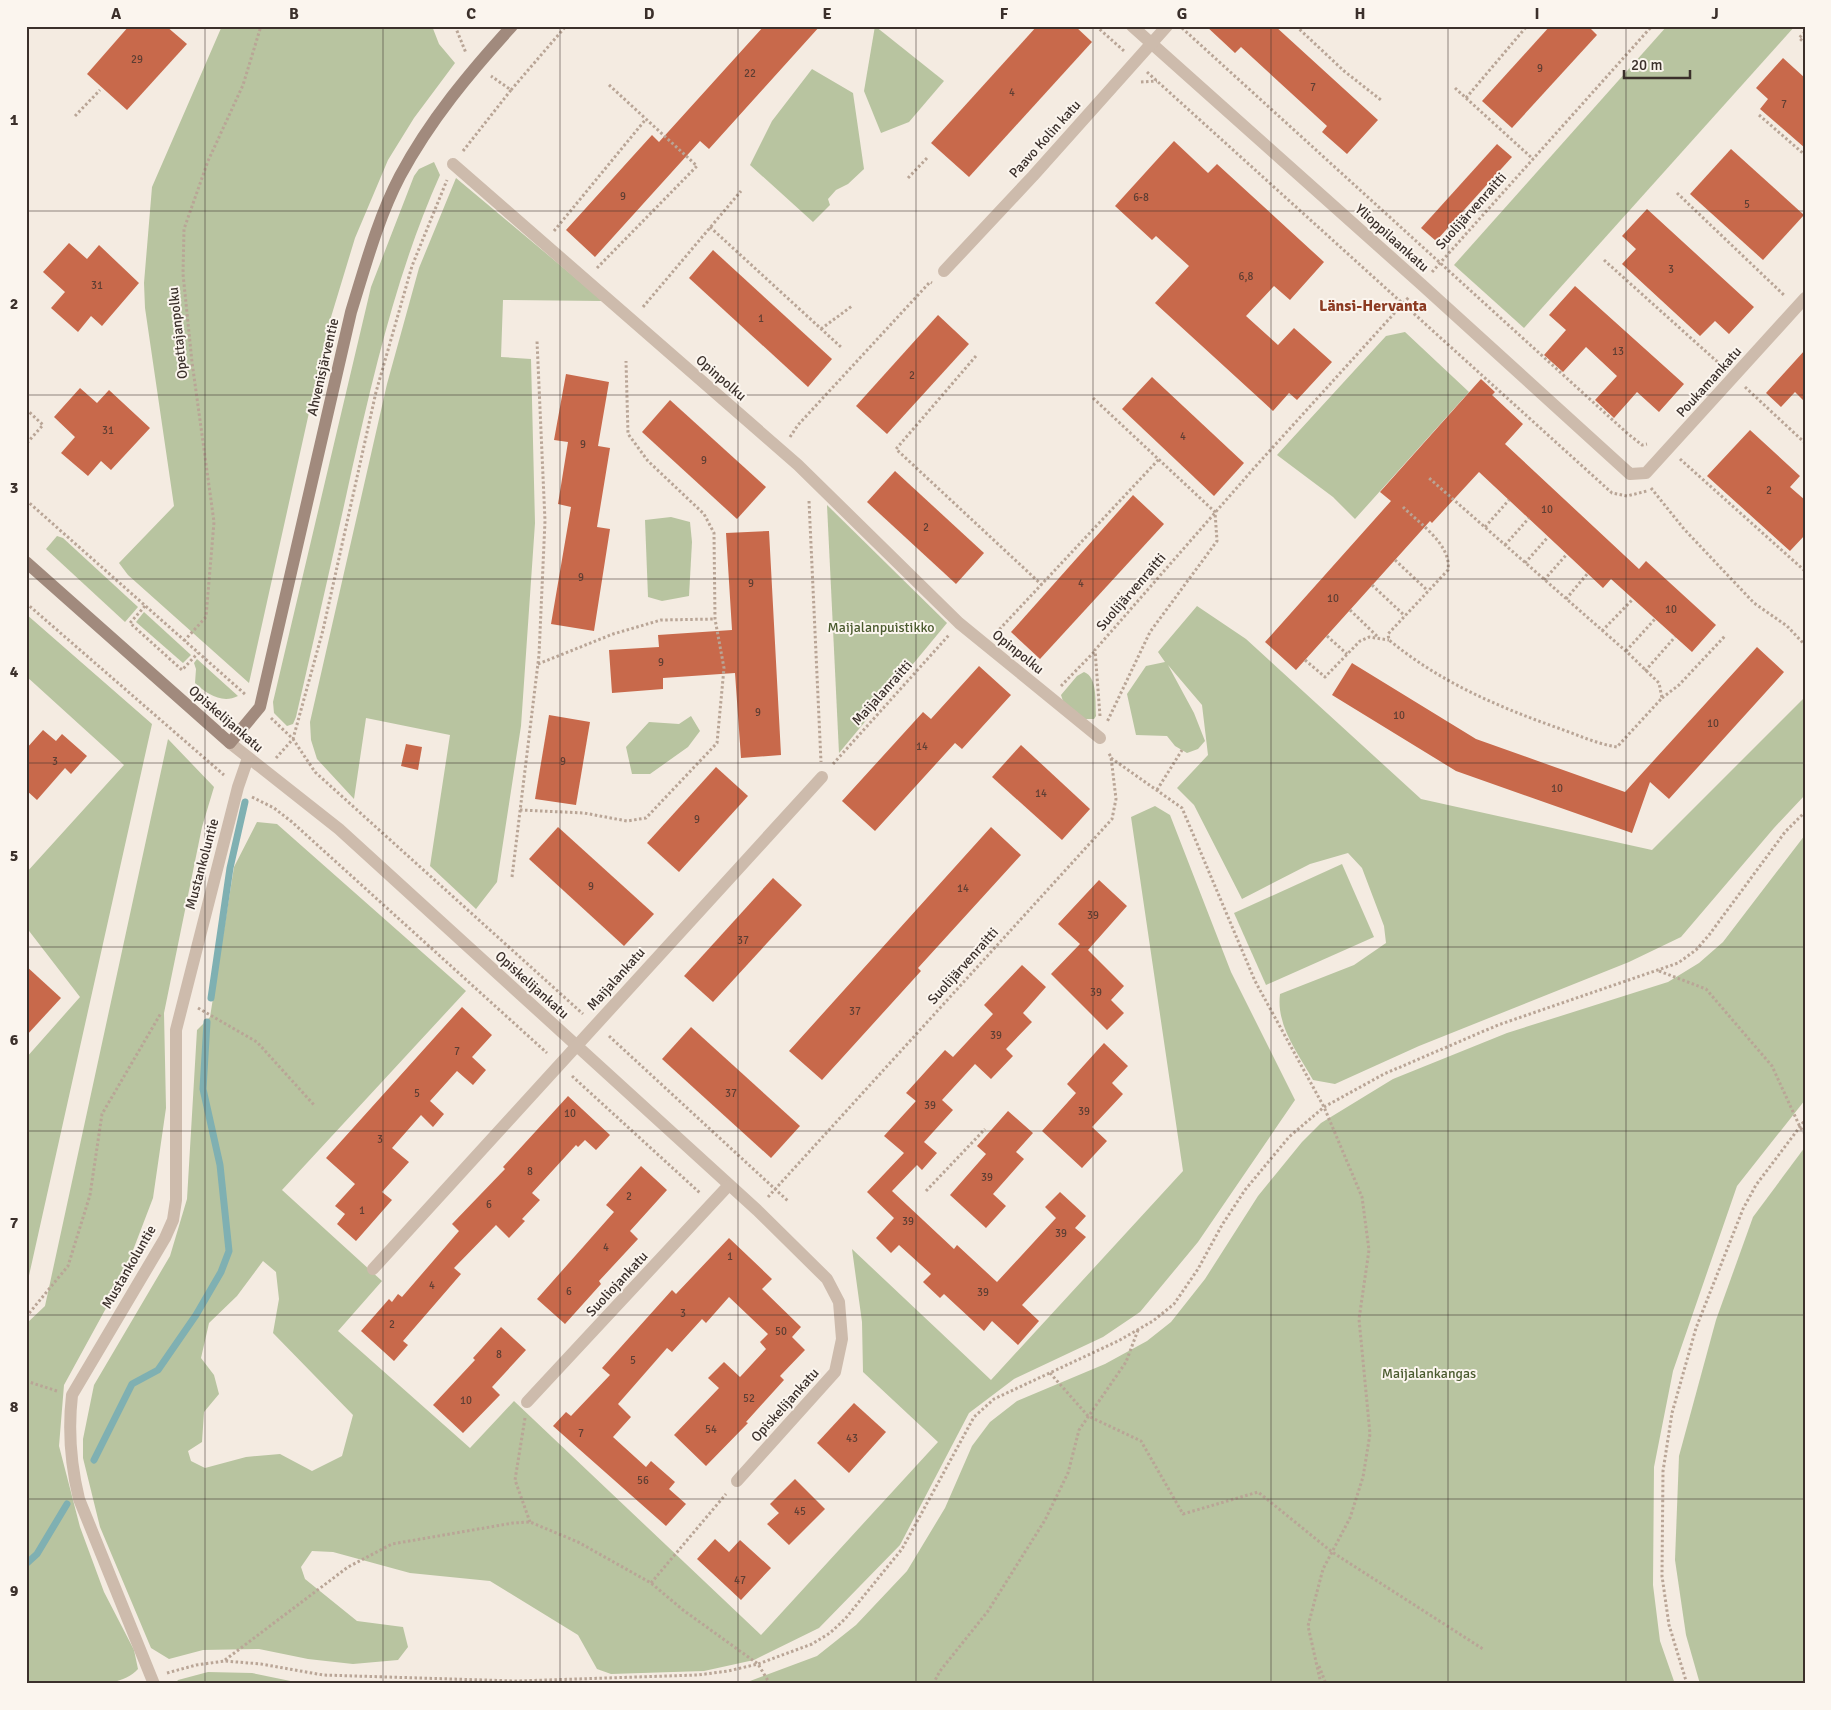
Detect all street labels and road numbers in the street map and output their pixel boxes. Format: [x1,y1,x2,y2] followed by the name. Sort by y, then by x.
[1006,97,1084,181] street label: Paavo Kolin katu
[1432,169,1510,253] street label: Suolijärvenraitti
[1352,200,1432,276] street label: Ylioppilaankatu
[165,286,191,380] street label: Opettajanpolku
[303,316,343,418] street label: Ahvenisjärventie
[1673,343,1745,421] street label: Poukamankatu
[692,351,750,405] street label: Opinpolku
[1093,550,1169,634] street label: Suolijärvenraitti
[989,626,1047,678] street label: Opinpolku
[848,657,916,729] street label: Maijalanraitti
[185,682,267,756] street label: Opiskelijankatu
[182,816,222,912] street label: Mustankoluntie
[924,924,1002,1008] street label: Suolijärvenraitti
[583,944,649,1014] street label: Maijalankatu
[492,947,572,1023] street label: Opiskelijankatu
[98,1222,160,1312] street label: Mustankoluntie
[582,1248,652,1320] street label: Suoliojankatu
[747,1365,823,1445] street label: Opiskelijankatu

